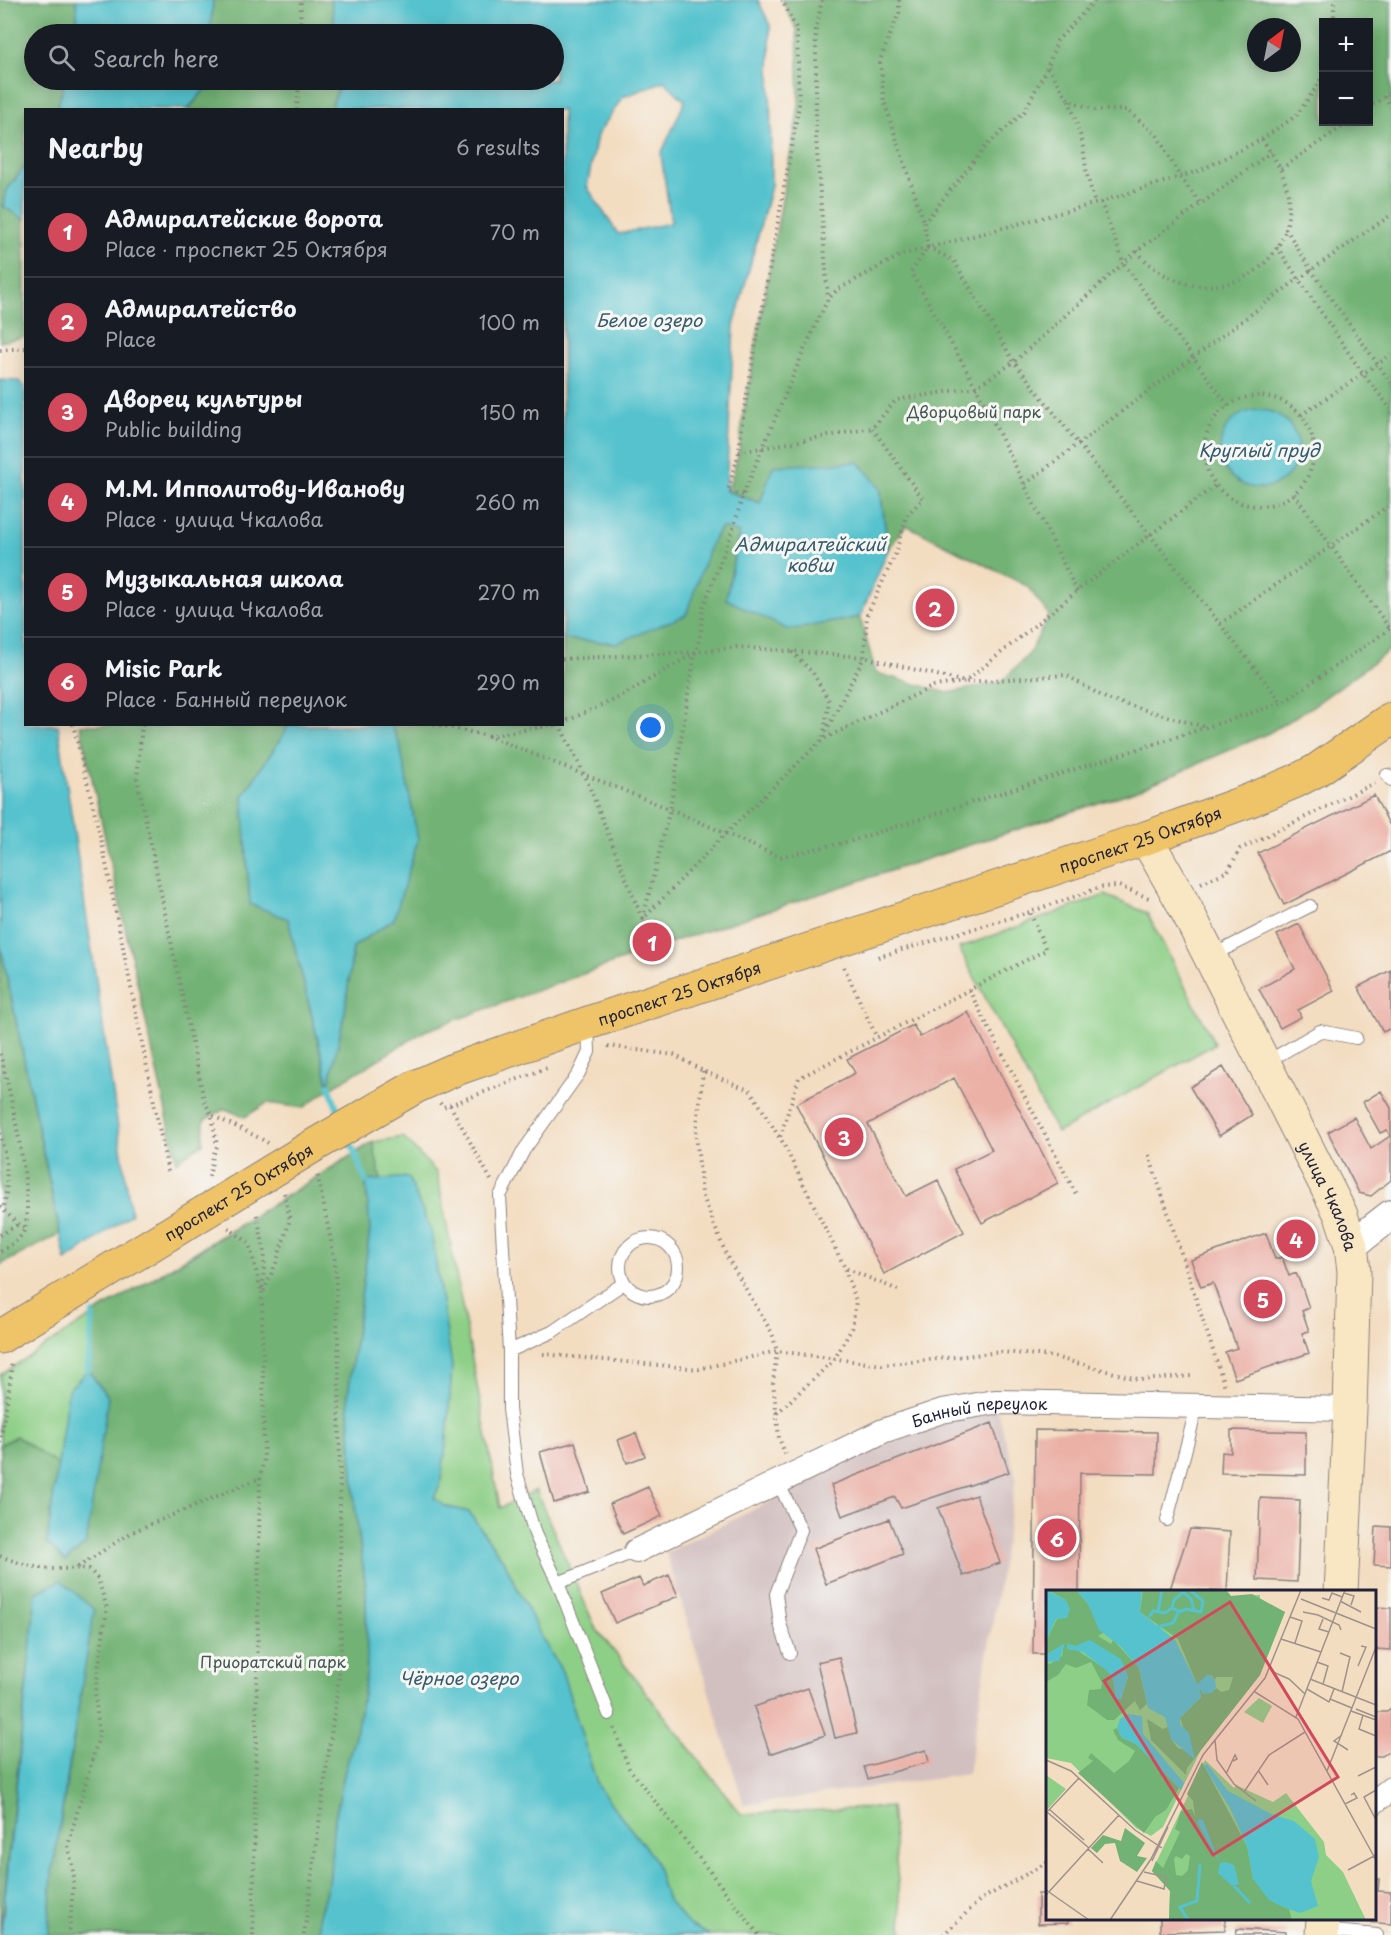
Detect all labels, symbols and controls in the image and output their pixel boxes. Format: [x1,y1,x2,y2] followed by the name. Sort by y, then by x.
[1247,18,1301,72] north arrow
[1319,18,1373,126] map controls
[1319,18,1373,72] button: +
[24,24,564,90] search box
[45,41,78,74] icon: search
[93,41,219,74] text: Search here
[1319,72,1373,126] button: −
[48,128,143,167] text: Nearby
[456,132,540,162] text: 6 results
[105,201,383,234] text: Адмиралтейские ворота
[63,217,72,247] text: 1
[490,217,540,247] text: 70 m
[105,234,388,264] text: Place · проспект 25 Октября
[105,291,297,324] text: Адмиралтейство
[596,306,703,333] water label: Белое озеро
[60,307,75,337] text: 2
[479,307,540,337] text: 100 m
[105,324,156,354] text: Place
[105,381,302,414] text: Дворец культуры
[61,397,74,427] text: 3
[480,397,540,427] text: 150 m
[906,399,1042,423] park label: Дворцовый парк
[105,414,242,444] text: Public building
[1199,436,1321,463] water label: Круглый пруд
[105,471,405,504] text: М.М. Ипполитову-Иванову
[61,487,74,517] text: 4
[475,487,540,517] text: 260 m
[105,504,323,534] text: Place · улица Чкалова
[734,530,888,578] water label: Адмиралтейский ковш
[105,561,344,594] text: Музыкальная школа
[61,577,74,607] text: 5
[477,577,540,607] text: 270 m
[916,586,954,630] pin: 2
[105,594,323,624] text: Place · улица Чкалова
[105,651,222,684] text: Misic Park
[60,667,75,697] text: 6
[476,667,540,697] text: 290 m
[105,684,347,714] text: Place · Банный переулок
[636,713,665,742] your location
[1056,800,1225,878] street label: проспект 25 Октября
[632,920,672,964] pin: 1
[594,955,764,1031] street label: проспект 25 Октября
[824,1114,864,1160] pin: 3
[159,1137,317,1246] street label: проспект 25 Октября
[1293,1137,1364,1254] street label: улица Чкалова
[1276,1216,1316,1262] pin: 4
[1244,1276,1282,1322] pin: 5
[908,1390,1048,1433] street label: Банный переулок
[1038,1516,1076,1560] pin: 6
[1046,1590,1376,1920] inset map
[200,1649,347,1673] park label: Приоратский парк
[399,1664,519,1691] water label: Чёрное озеро

